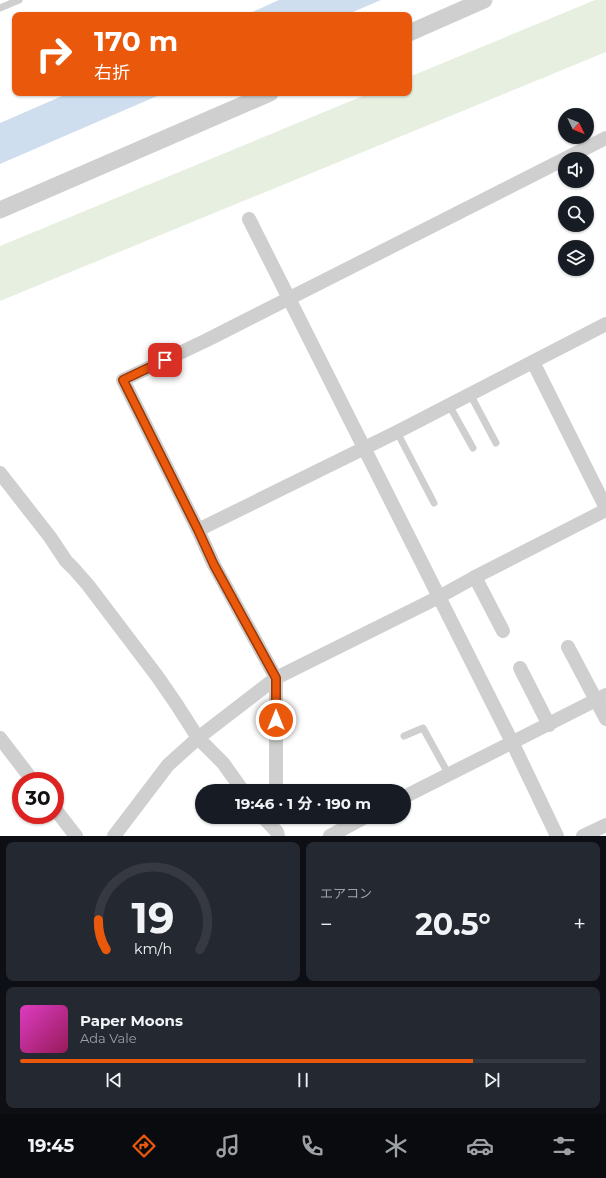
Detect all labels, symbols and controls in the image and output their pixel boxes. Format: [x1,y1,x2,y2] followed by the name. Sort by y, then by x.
[94,24,178,58] text: 170 m
[28,28,80,80] icon: right
[94,62,130,84] text: 右折
[558,108,594,144] north arrow
[558,108,594,276] map controls
[558,152,594,188] button: sound
[558,196,594,232] button: search
[558,240,594,276] button: layers
[148,343,182,377] pin
[154,349,176,371] icon: arrive
[255,699,297,741] position arrow
[12,772,64,824] speed limit sign: 30
[235,794,371,813] text: 19:46 · 1 分 · 190 m
[320,885,372,901] text: エアコン
[132,892,174,942] text: 19
[415,906,491,943] text: 20.5°
[320,911,333,938] text: −
[573,911,586,938] text: +
[134,939,172,957] text: km/h
[80,1011,183,1030] text: Paper Moons
[80,1030,137,1046] text: Ada Vale
[103,1069,125,1091] icon: previous
[292,1069,314,1091] icon: pause
[481,1069,503,1091] icon: next
[130,1132,158,1160] icon: directions
[214,1132,242,1160] icon: music
[298,1132,326,1160] icon: phone
[382,1132,410,1160] icon: climate
[466,1132,494,1160] icon: car
[550,1132,578,1160] icon: filters
[28,1135,74,1157] text: 19:45

